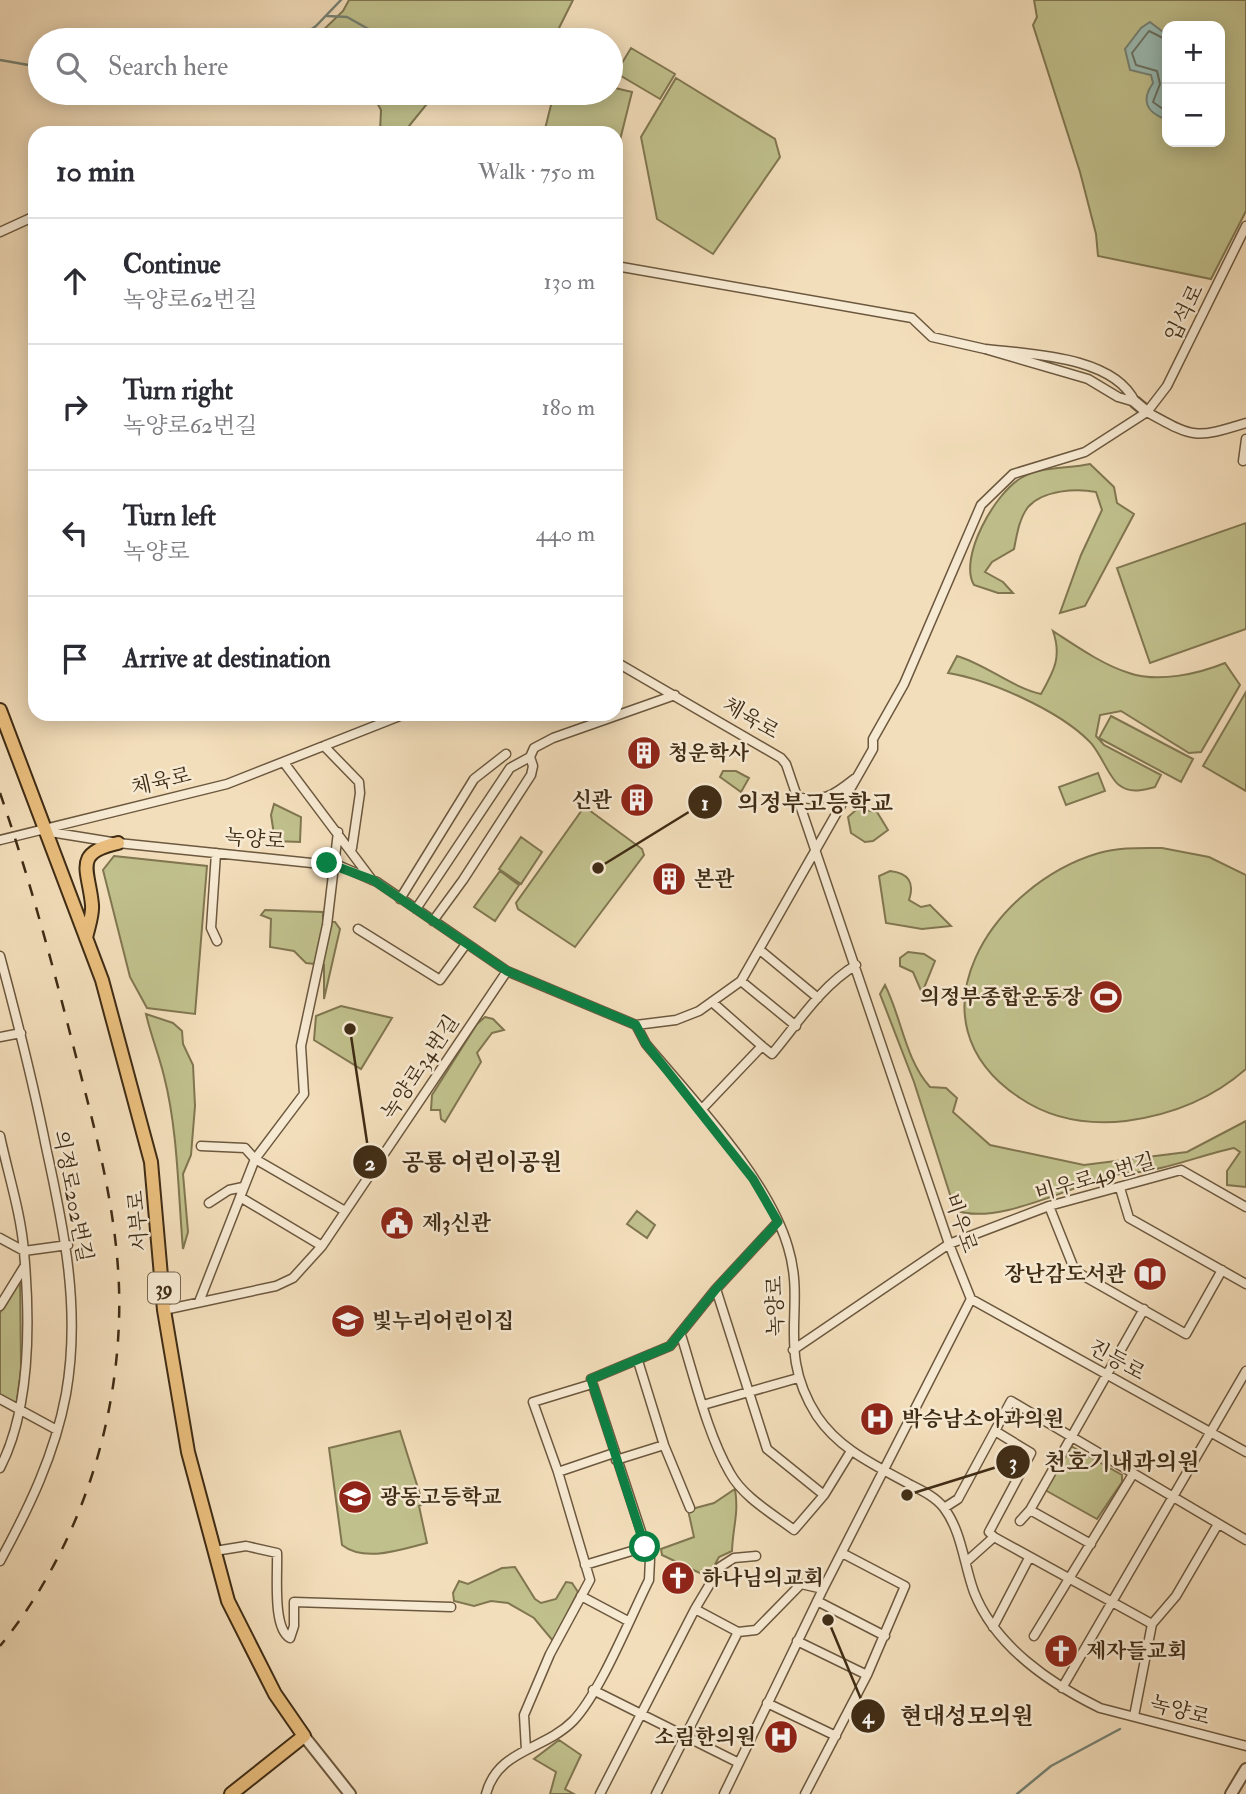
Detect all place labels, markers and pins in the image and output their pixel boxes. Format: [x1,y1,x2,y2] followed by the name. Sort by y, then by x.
[625,734,663,772] building icon: 청운학사
[668,740,750,767] place label: 청운학사
[688,780,906,824] callout: 의정부고등학교
[618,781,656,819] building icon: 신관
[571,787,613,814] place label: 신관
[650,860,688,898] building icon: 본관
[694,866,735,893] place label: 본관
[1087,978,1125,1016] sports icon: 의정부종합운동장
[920,984,1083,1011] place label: 의정부종합운동장
[353,1140,576,1184] callout: 공룡 어린이공원
[378,1204,416,1242] public building icon: 제3신관
[422,1210,492,1237] place label: 제3신관
[1131,1255,1169,1293] library icon: 장난감도서관
[1004,1261,1127,1288] place label: 장난감도서관
[329,1302,367,1340] school or university icon: 빛누리어린이집
[372,1308,514,1335] place label: 빛누리어린이집
[858,1400,896,1438] hospital icon: 박승남소아과의원
[902,1406,1064,1433] place label: 박승남소아과의원
[995,1440,1214,1484] callout: 천호기내과의원
[336,1478,374,1516] school or university icon: 광동고등학교
[380,1484,502,1511] place label: 광동고등학교
[659,1559,697,1597] church icon: 하나님의교회
[702,1565,824,1592] place label: 하나님의교회
[1042,1632,1080,1670] church icon: 제자들교회
[1086,1638,1187,1665] place label: 제자들교회
[851,1694,1047,1738] callout: 현대성모의원
[762,1718,800,1756] hospital icon: 소림한의원
[655,1724,756,1751] place label: 소림한의원

